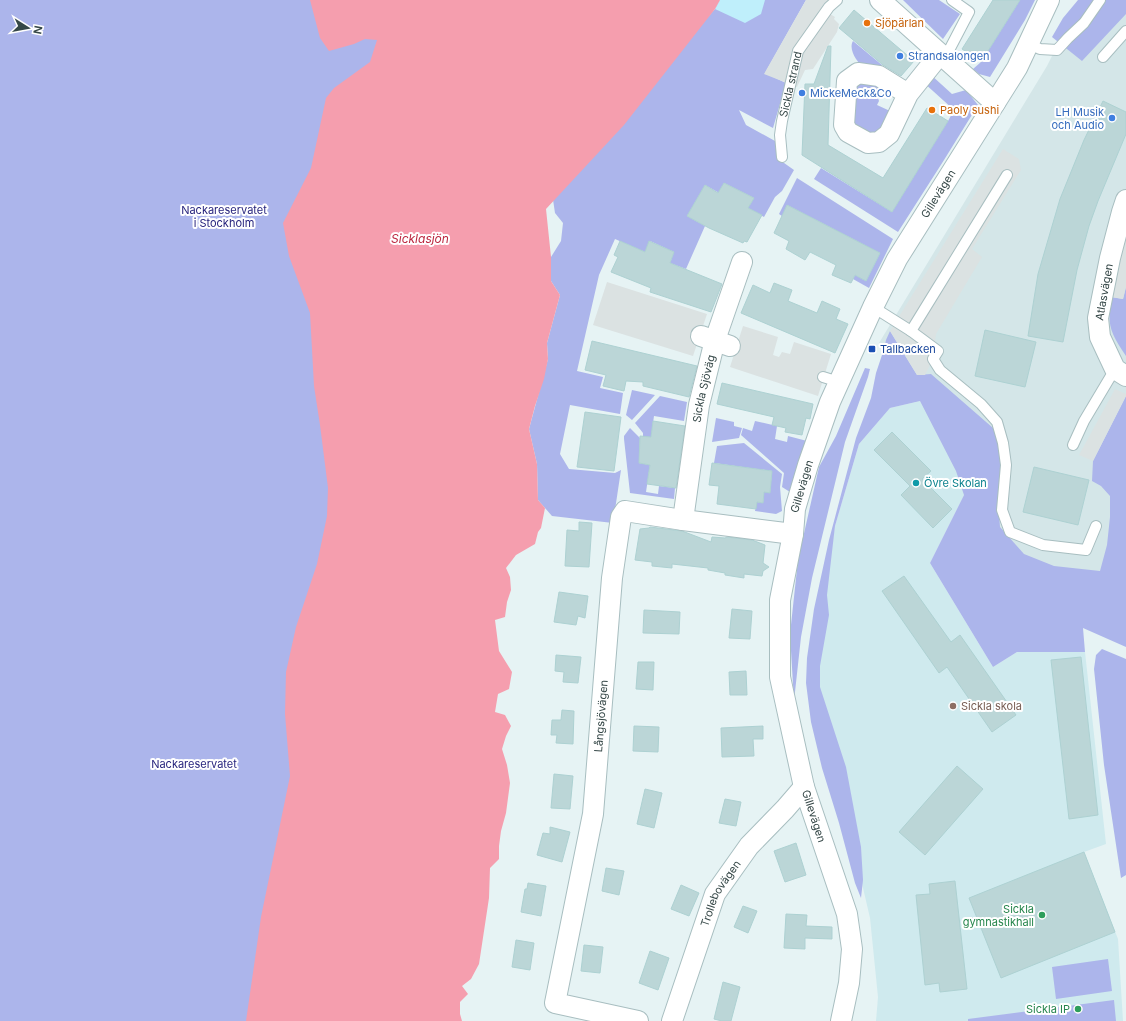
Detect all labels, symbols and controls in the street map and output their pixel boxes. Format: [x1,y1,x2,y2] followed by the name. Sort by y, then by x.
[8,8,48,48] north arrow
[875,16,924,30] place label: Sjöpärlan
[862,18,872,28] marker: Sjöpärlan
[30,24,45,35] text: N
[908,49,990,63] place label: Strandsalongen
[776,50,805,118] street label: Sickla strand
[895,51,905,61] marker: Strandsalongen
[810,86,892,100] place label: MickeMeck&Co
[797,88,807,98] marker: MickeMeck&Co
[940,103,999,117] place label: Paoly sushi
[927,105,937,115] marker: Paoly sushi
[1051,105,1104,132] place label: LH Musik och Audio
[1107,113,1117,123] marker: LH Musik och Audio
[918,167,958,220] street label: Gillevägen
[181,203,267,230] park label: Nackareservatet i Stockholm
[391,231,449,246] water label: Sicklasjön
[1092,262,1116,322] street label: Atlasvägen
[880,342,936,356] place label: Tallbacken
[867,344,877,354] marker: Tallbacken
[690,353,718,424] street label: Sickla Sjöväg
[787,458,816,514] street label: Gillevägen
[924,476,987,490] place label: Övre Skolan
[911,478,921,488] marker: Övre Skolan
[591,679,611,753] street label: Långsjövägen
[961,699,1022,713] place label: Sickla skola
[948,701,958,711] marker: Sickla skola
[151,757,237,771] park label: Nackareservatet
[799,788,829,844] street label: Gillevägen
[697,857,744,929] street label: Trollebovägen
[963,902,1034,929] place label: Sickla gymnastikhall
[1037,910,1047,920] marker: Sickla gymnastikhall
[1026,1002,1070,1016] place label: Sickla IP
[1073,1004,1083,1014] marker: Sickla IP

